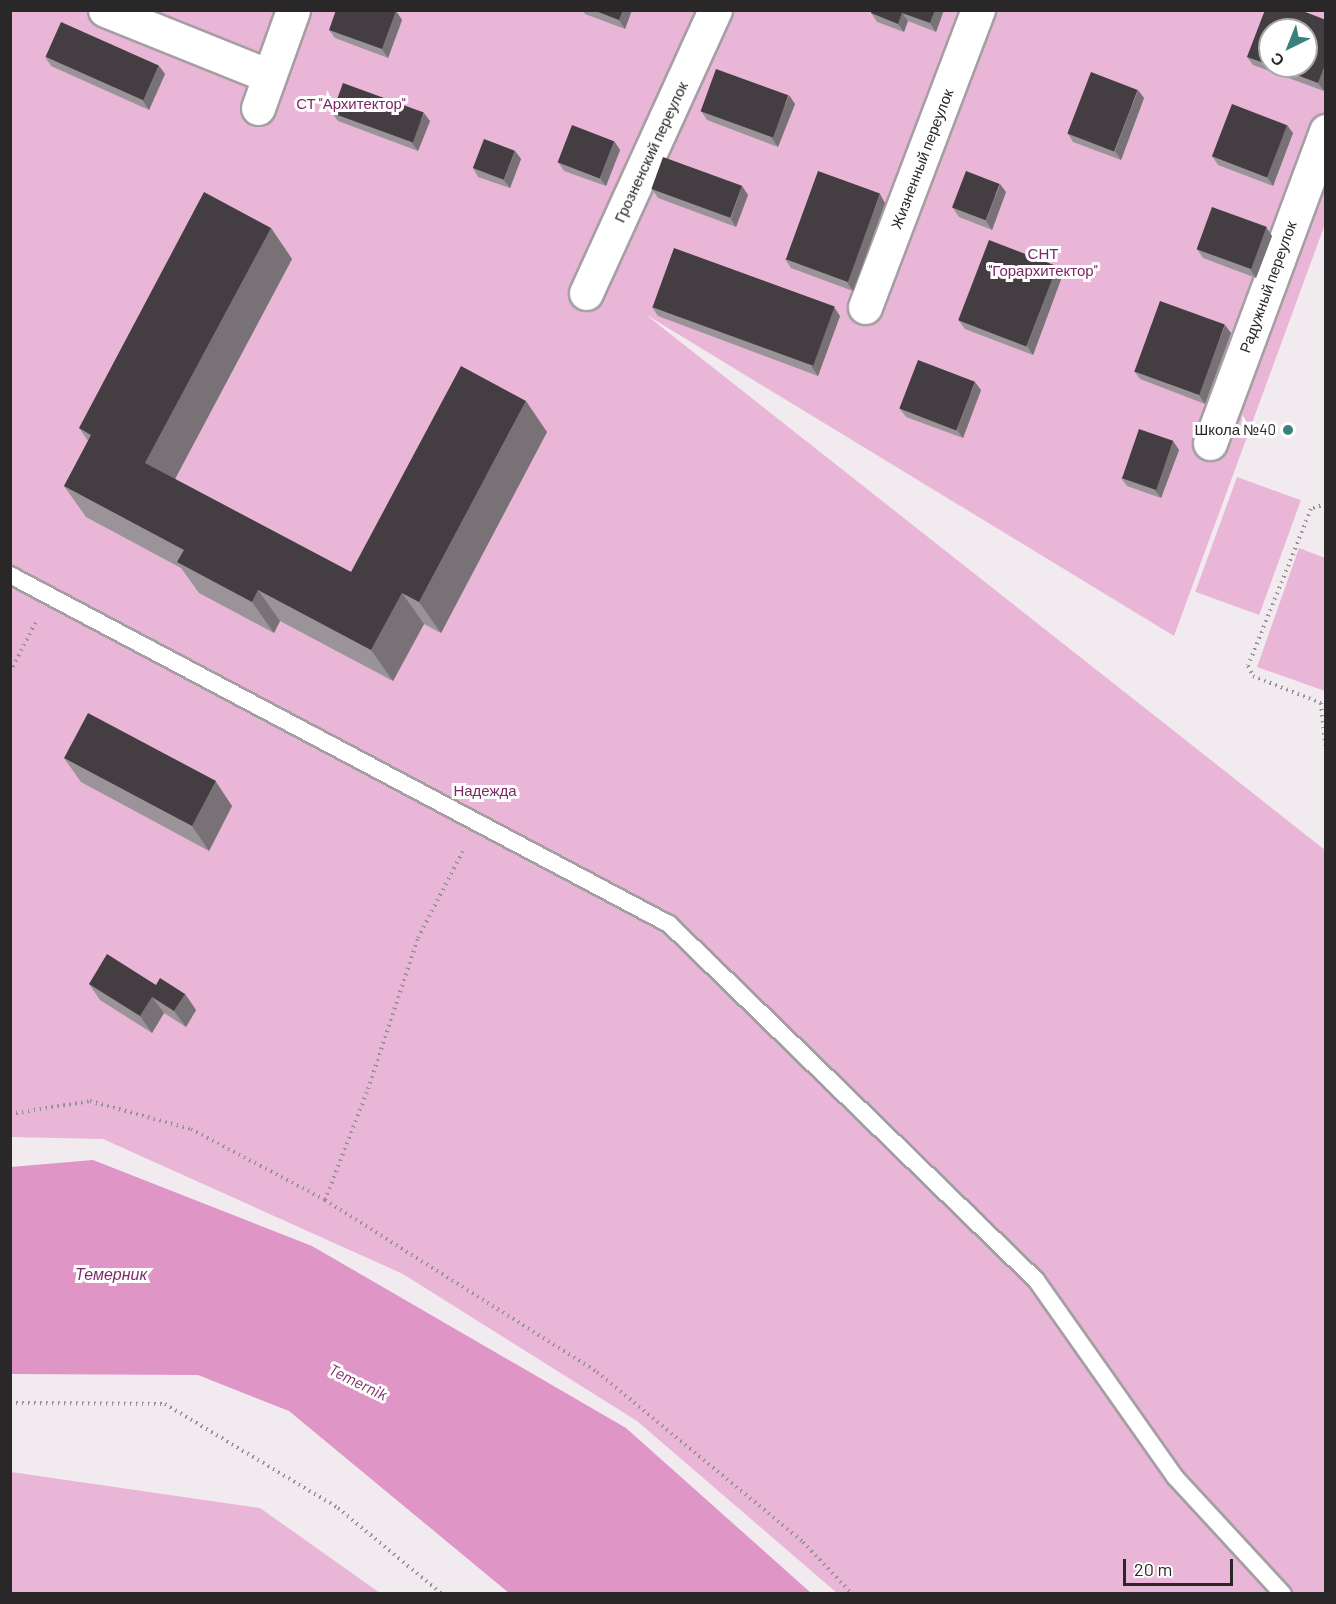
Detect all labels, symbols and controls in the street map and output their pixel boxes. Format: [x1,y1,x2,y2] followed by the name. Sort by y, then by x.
[1258,18,1318,78] north arrow
[1266,49,1287,71] text: С
[610,79,692,225] street label: Грозненский переулок
[887,86,957,232] street label: Жизненный переулок
[296,95,406,113] park label: СТ "Архитектор"
[1236,219,1300,355] street label: Радужный переулок
[988,244,1098,279] park label: СНТ "Горархитектор"
[1195,421,1276,439] place label: Школа №40
[1281,423,1295,437] marker: Школа №40
[453,782,517,800] park label: Надежда
[75,1264,147,1284] water label: Темерник
[326,1360,390,1404] water label: Temernik
[1126,1547,1236,1585] scale bar
[1134,1558,1172,1580] text: 20 m

